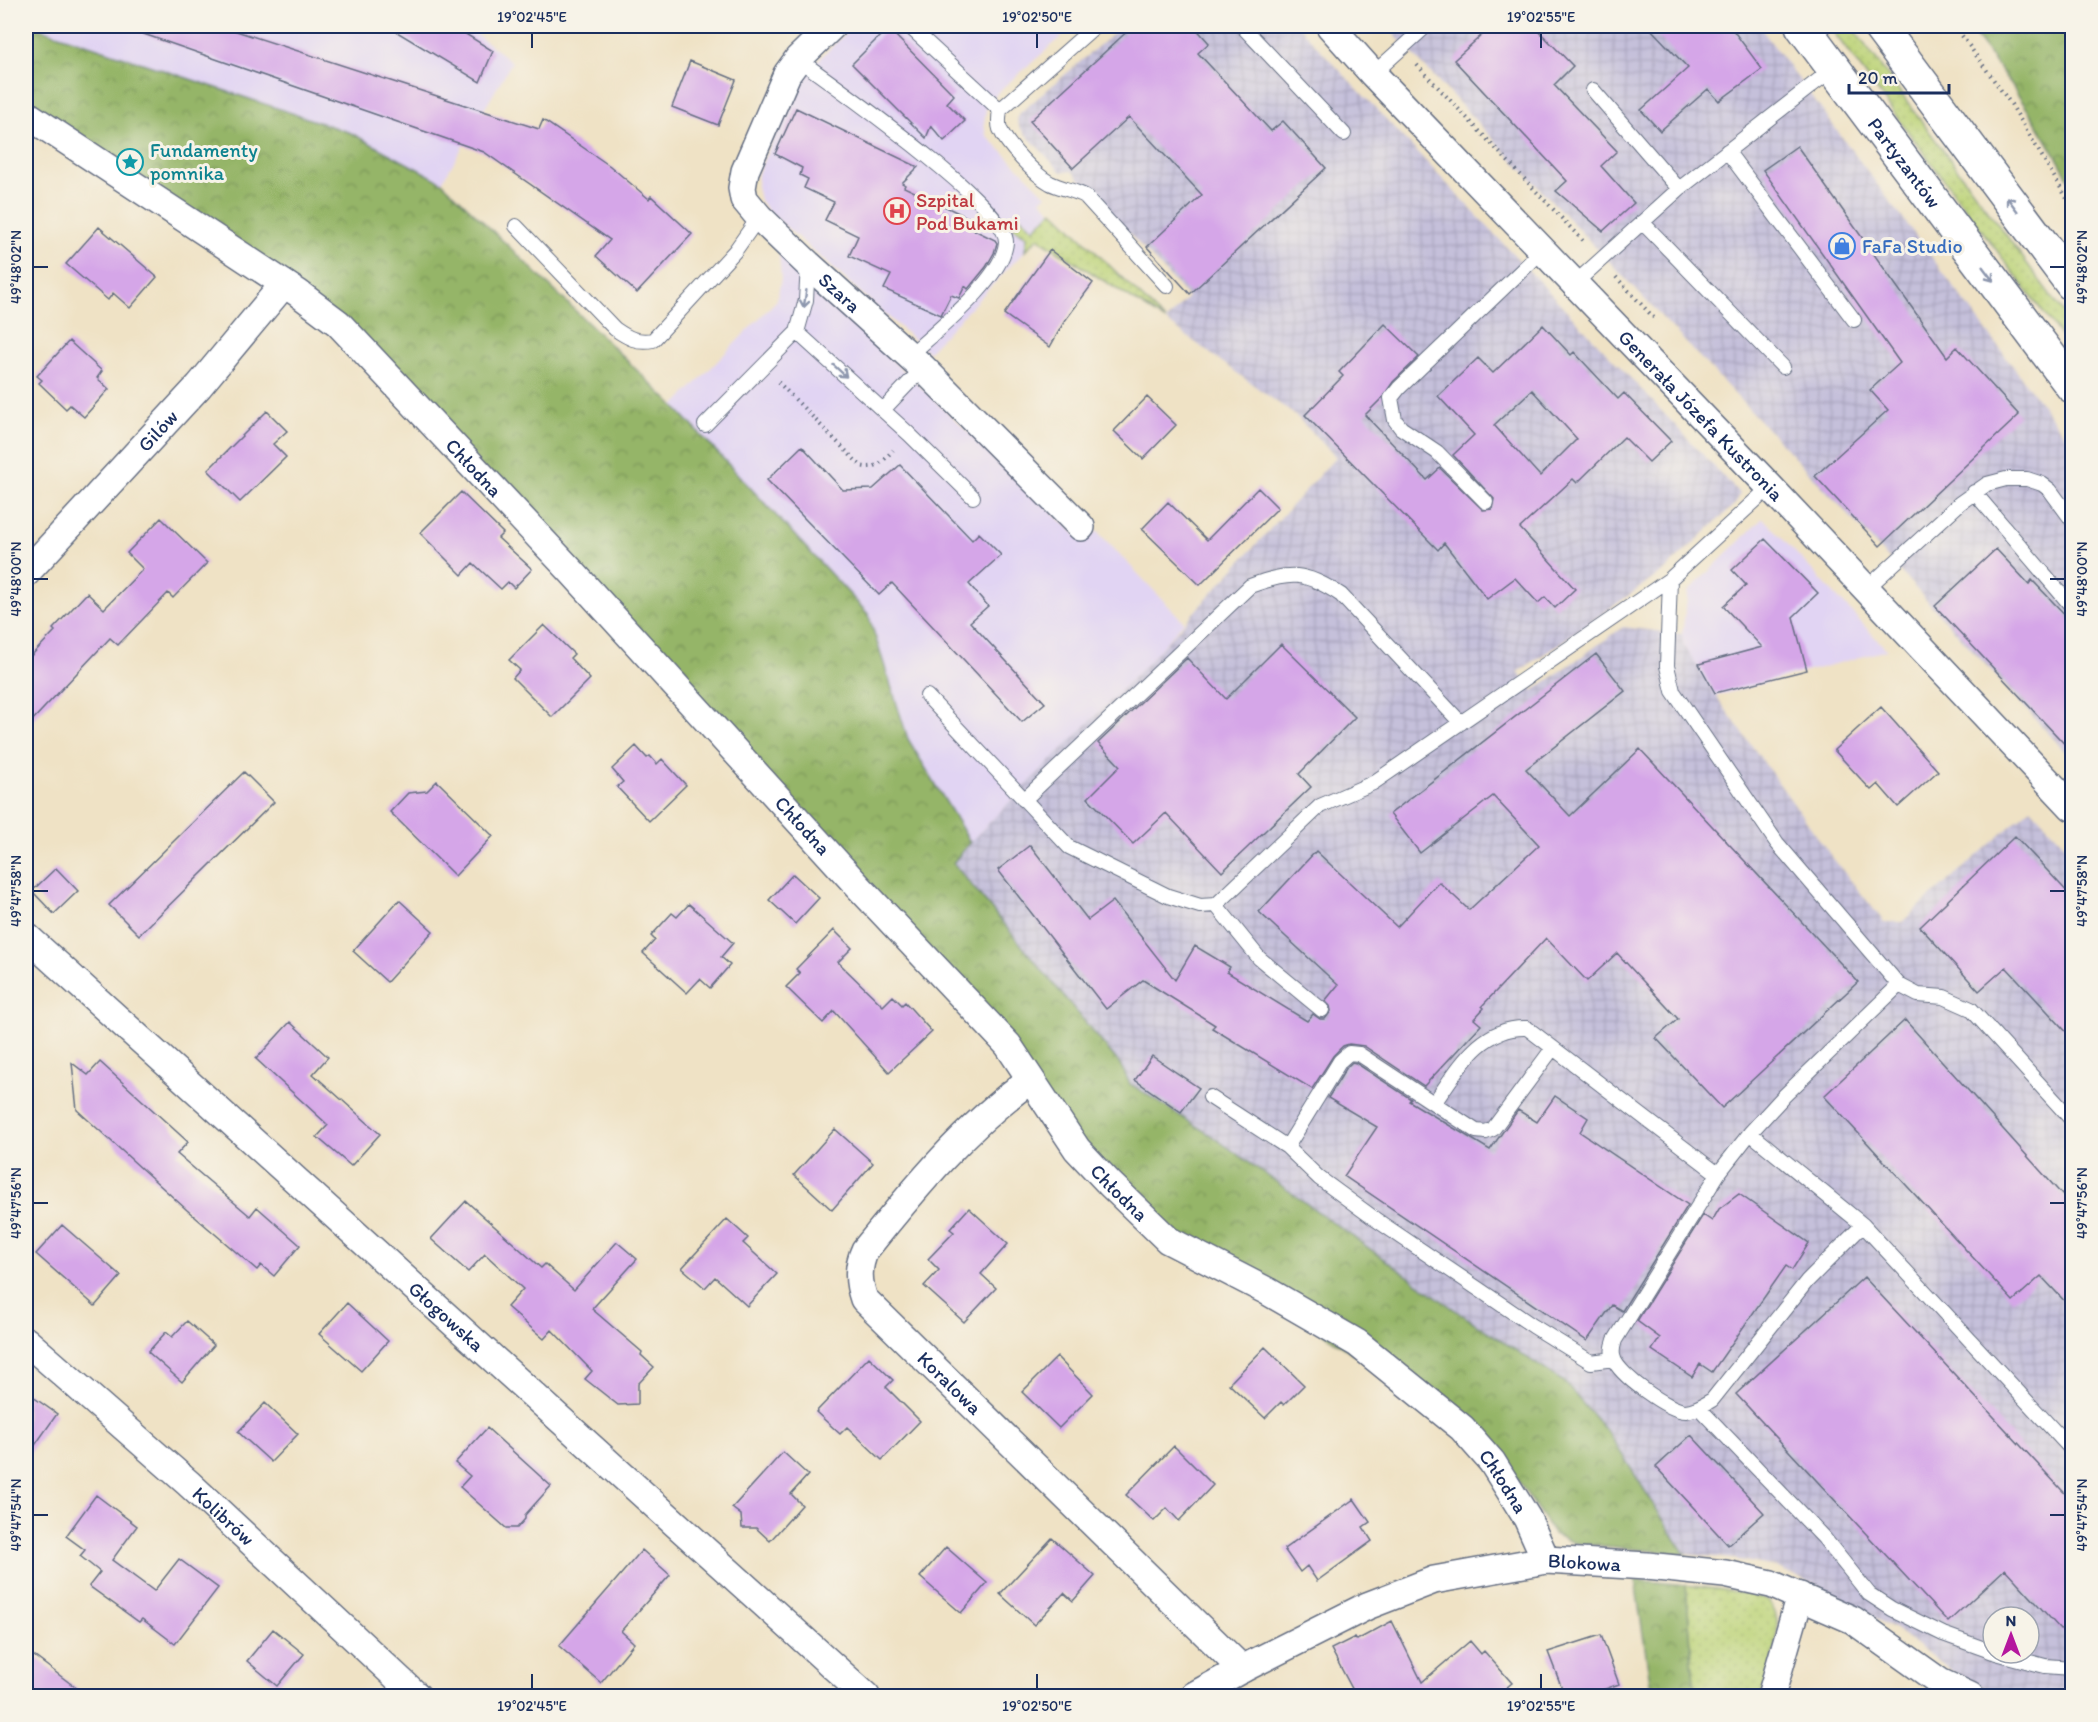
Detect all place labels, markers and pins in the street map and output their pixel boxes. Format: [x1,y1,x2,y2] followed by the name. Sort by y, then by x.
[150,138,258,185] place label: Fundamenty pomnika
[115,147,145,177] place icon: Fundamenty pomnika
[916,188,1019,235] place label: Szpital Pod Bukami
[882,196,912,226] hospital icon: Szpital Pod Bukami
[1827,231,1857,261] shop icon: FaFa Studio
[1862,234,1963,258] place label: FaFa Studio

